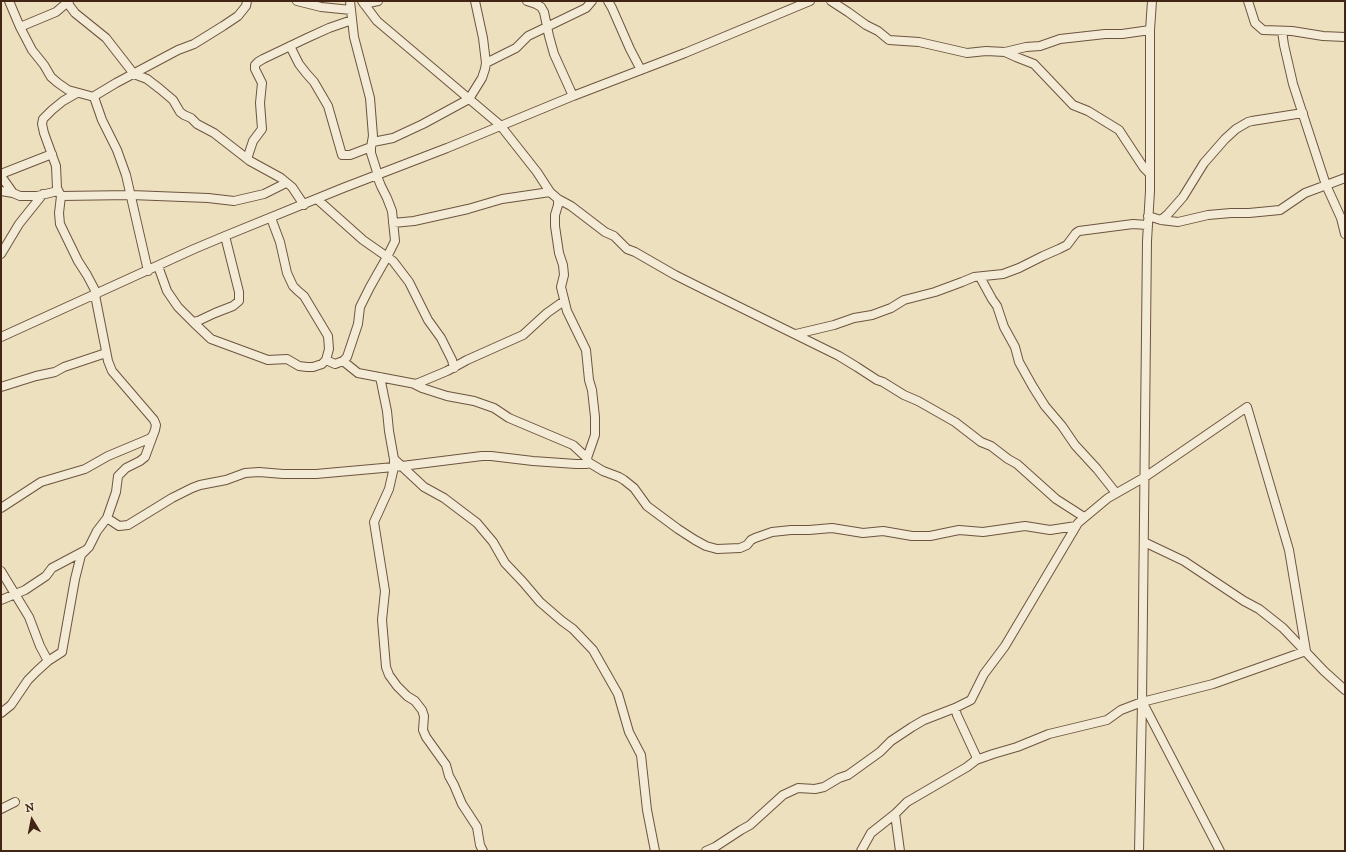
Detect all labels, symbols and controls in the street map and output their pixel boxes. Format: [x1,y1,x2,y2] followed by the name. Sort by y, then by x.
[12,800,52,840] north arrow
[24,801,36,816] text: N

